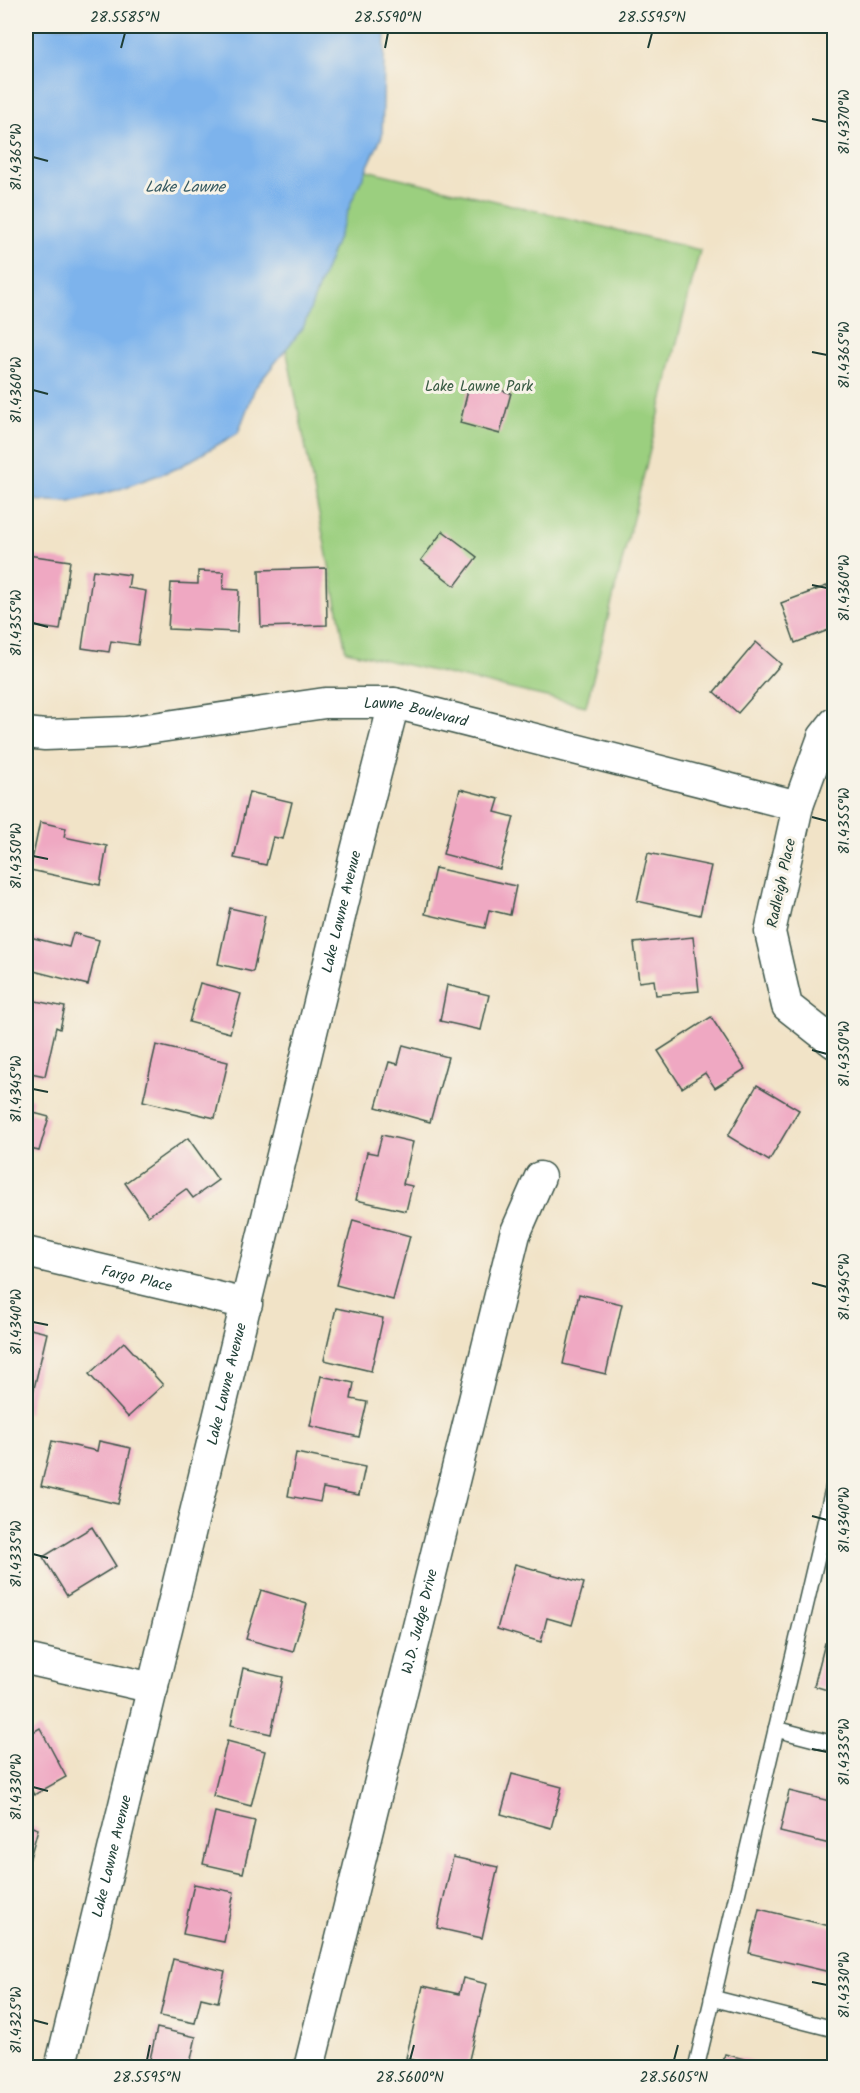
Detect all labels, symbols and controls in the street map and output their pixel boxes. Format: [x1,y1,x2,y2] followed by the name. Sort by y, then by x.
[90,6,160,30] text: 28.5585°N
[354,6,422,30] text: 28.5590°N
[618,6,686,30] text: 28.5595°N
[833,89,857,155] text: 81.4370°W
[5,123,29,191] text: 81.4365°W
[145,175,227,200] water label: Lake Lawne
[833,321,857,389] text: 81.4365°W
[5,356,29,423] text: 81.4360°W
[425,375,534,399] park label: Lake Lawne Park
[833,554,857,621] text: 81.4360°W
[5,589,29,657] text: 81.4355°W
[364,692,471,734] street label: Lawne Boulevard
[833,787,857,855] text: 81.4355°W
[5,822,29,889] text: 81.4350°W
[761,836,803,930] street label: Radleigh Place
[316,848,369,976] street label: Lake Lawne Avenue
[833,1020,857,1087] text: 81.4350°W
[5,1055,29,1123] text: 81.4345°W
[833,1253,857,1321] text: 81.4345°W
[99,1259,175,1299] street label: Fargo Place
[5,1288,29,1355] text: 81.4340°W
[201,1320,254,1448] street label: Lake Lawne Avenue
[833,1486,857,1553] text: 81.4340°W
[5,1520,29,1588] text: 81.4335°W
[396,1566,445,1677] street label: W.D. Judge Drive
[833,1718,857,1786] text: 81.4335°W
[5,1753,29,1821] text: 81.4330°W
[86,1792,139,1920] street label: Lake Lawne Avenue
[833,1951,857,2019] text: 81.4330°W
[5,1986,29,2054] text: 81.4325°W
[113,2066,181,2090] text: 28.5595°N
[376,2066,444,2090] text: 28.5600°N
[640,2066,708,2090] text: 28.5605°N

